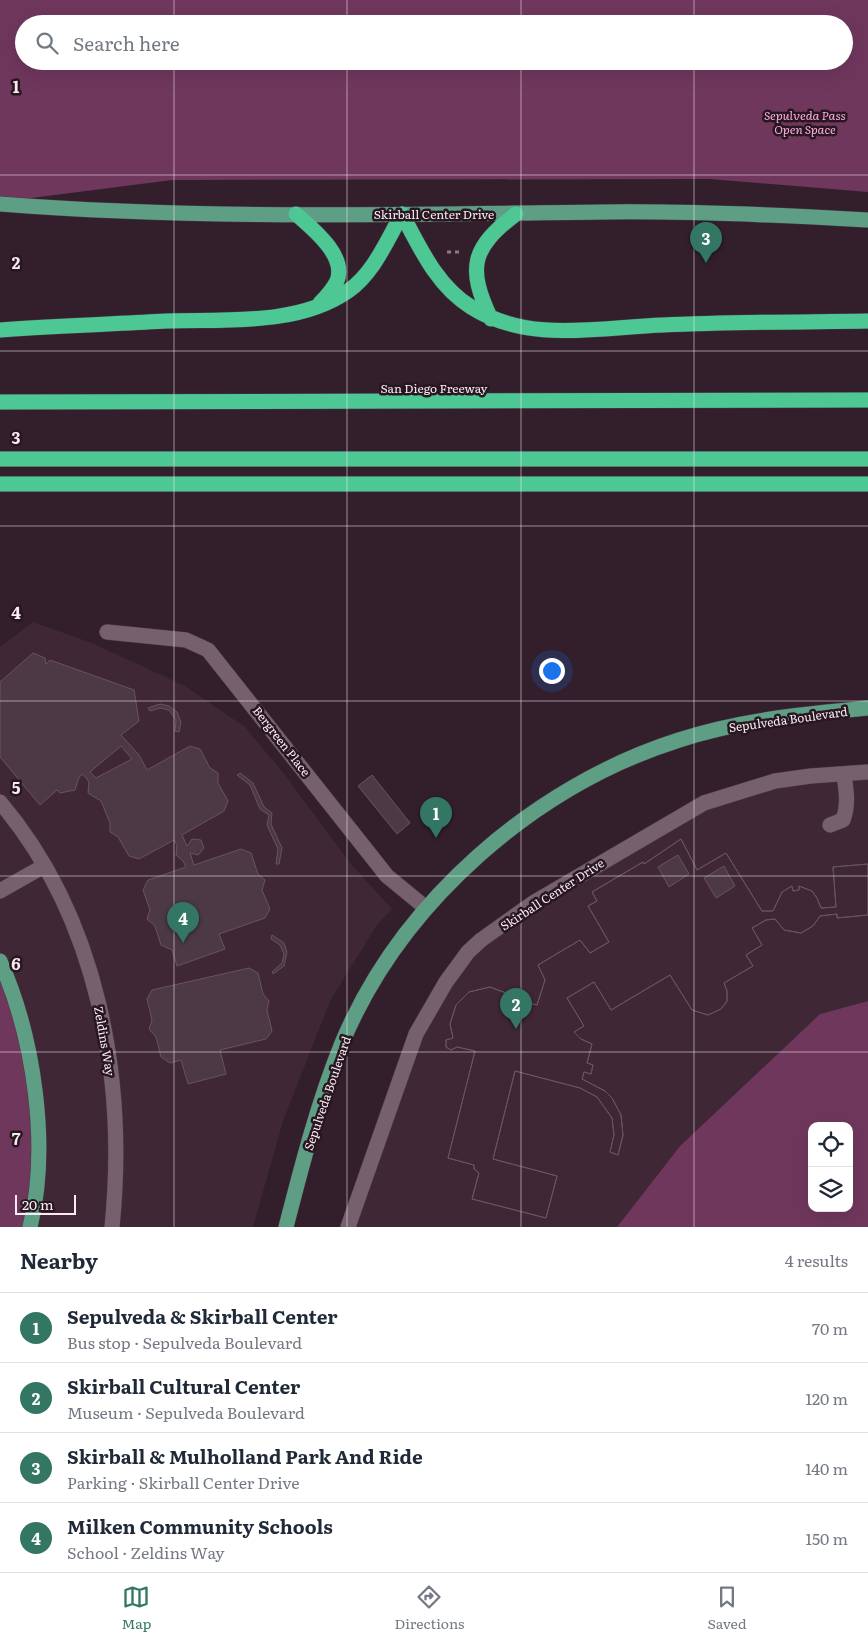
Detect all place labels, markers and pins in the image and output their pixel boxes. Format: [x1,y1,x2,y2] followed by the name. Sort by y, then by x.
[690,222,722,263] pin: 3
[420,797,452,838] pin: 1
[167,902,199,943] pin: 4
[500,988,532,1029] pin: 2

